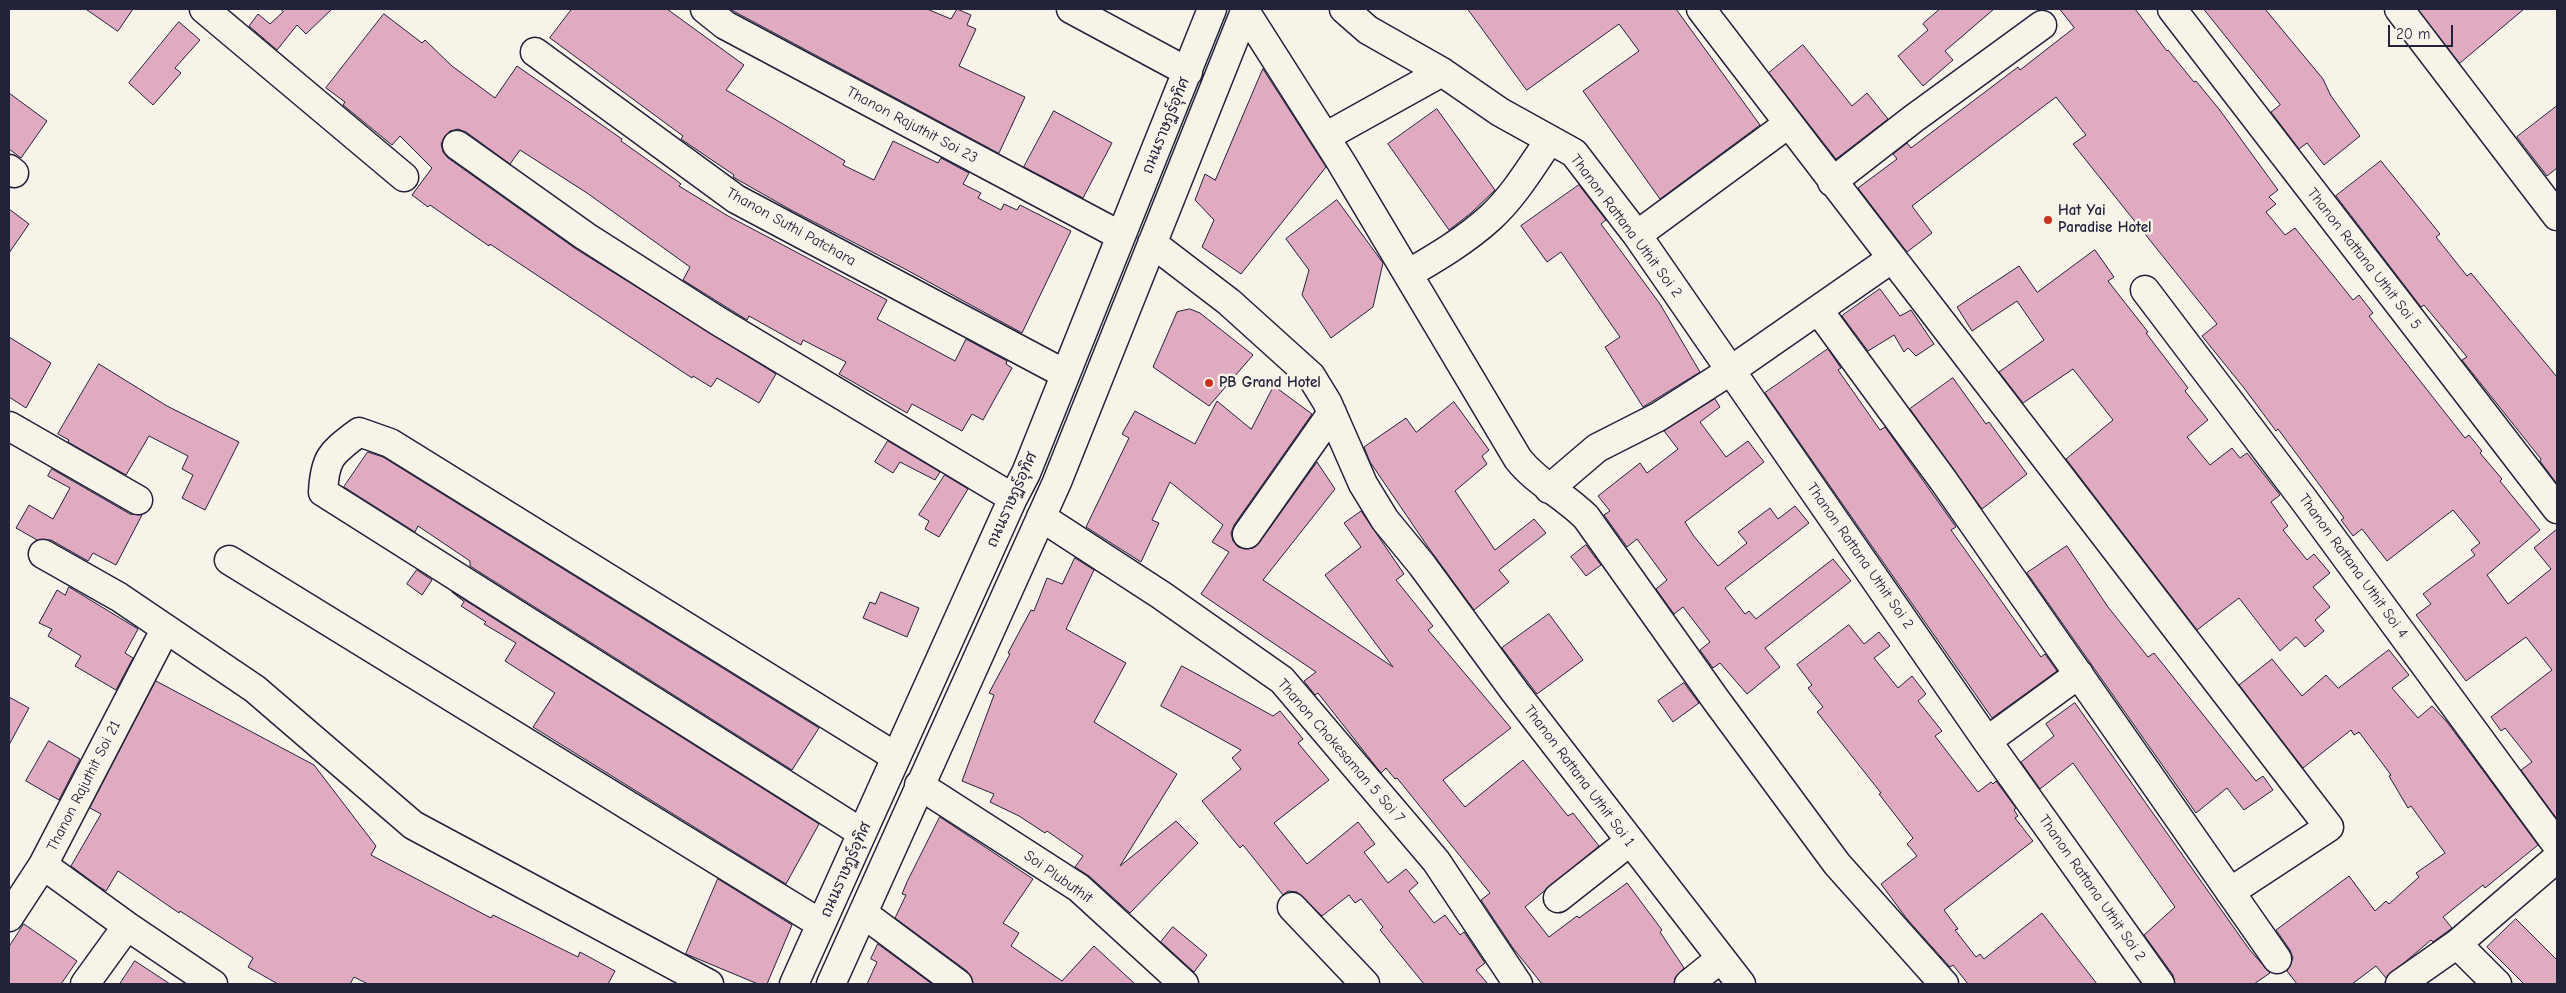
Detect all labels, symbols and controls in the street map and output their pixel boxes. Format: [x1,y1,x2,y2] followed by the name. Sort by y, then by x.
[2391,15,2456,47] scale bar
[2396,25,2430,43] text: 20 m
[1139,75,1193,177] street label: ถนนราษฏร์อุทิศ
[843,83,981,167] street label: Thanon Rajuthit Soi 23
[1566,151,1686,301] street label: Thanon Rattana Uthit Soi 2
[723,184,859,270] street label: Thanon Suthi Patchara
[2303,185,2425,333] street label: Thanon Rattana Uthit Soi 5
[2058,202,2152,237] place label: Hat Yai Paradise Hotel
[2042,214,2054,226] marker: Hat Yai Paradise Hotel
[1219,374,1321,392] place label: PB Grand Hotel
[1203,377,1215,389] marker: PB Grand Hotel
[983,450,1041,550] street label: ถนนราษฏร์อุทิศ
[1803,479,1917,633] street label: Thanon Rattana Uthit Soi 2
[2295,490,2411,642] street label: Thanon Rattana Uthit Soi 4
[1274,675,1408,827] street label: Thanon Chokesaman 5 Soi 7
[1520,702,1638,850] street label: Thanon Rattana Uthit Soi 1
[43,718,125,854] street label: Thanon Rajuthit Soi 21
[2035,811,2149,965] street label: Thanon Rattana Uthit Soi 2
[817,820,875,920] street label: ถนนราษฏร์อุทิศ
[1020,847,1096,907] street label: Soi Plubuthit

